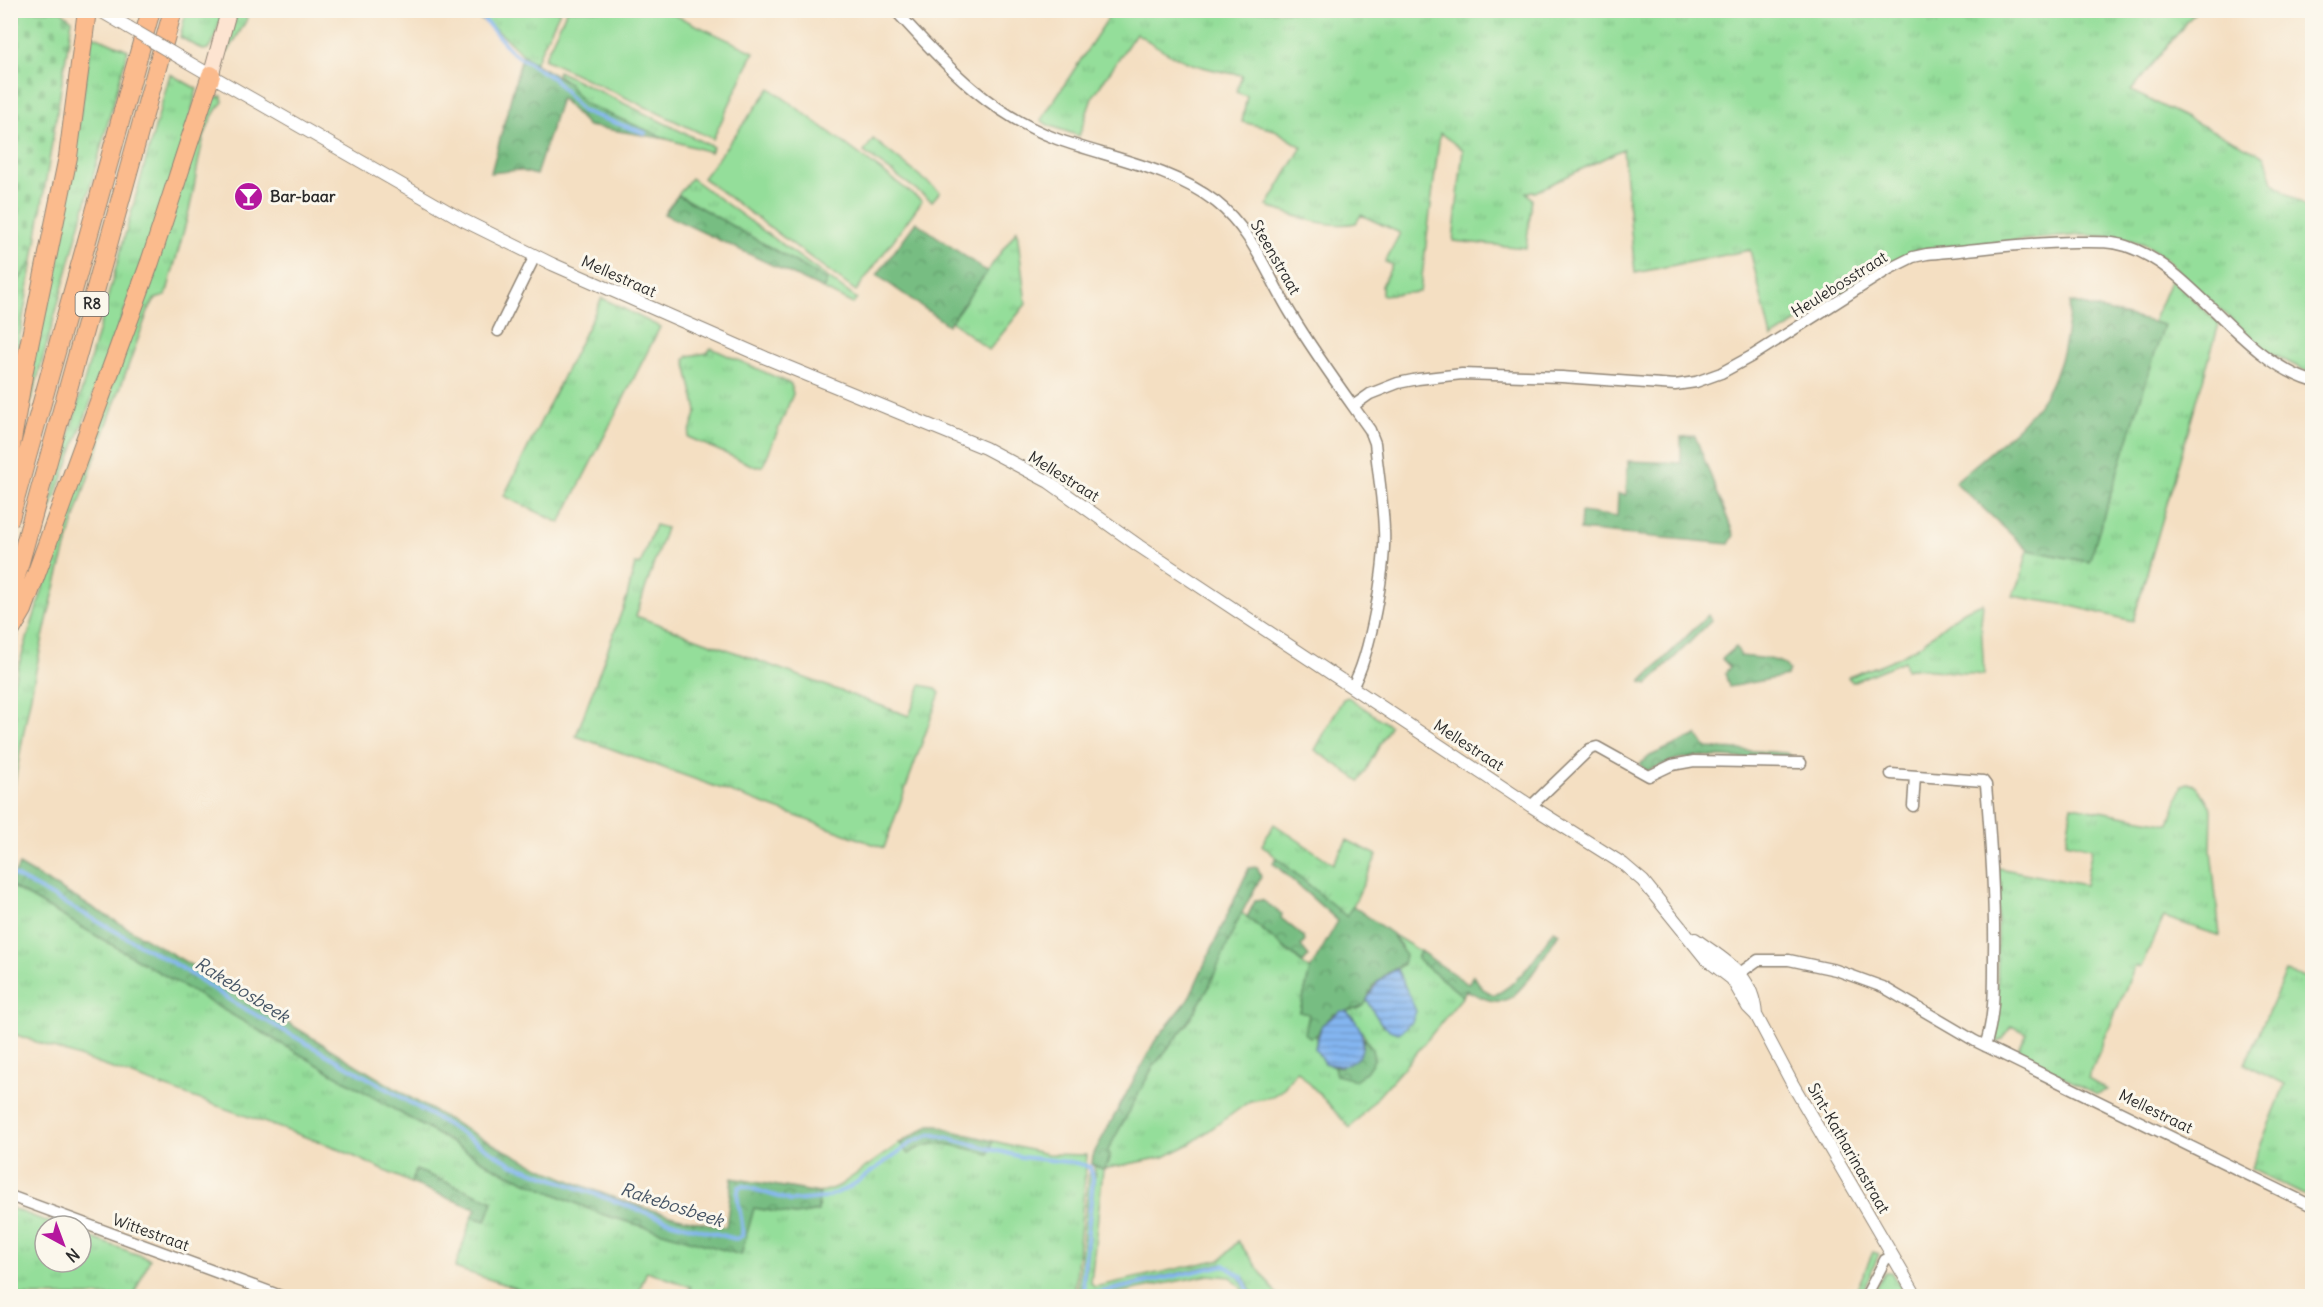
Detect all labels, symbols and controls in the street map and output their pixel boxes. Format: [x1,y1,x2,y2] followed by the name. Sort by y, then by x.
[233,180,265,212] bar icon: Bar-baar
[270,186,336,206] place label: Bar-baar
[1247,216,1306,298] street label: Steenstraat
[1787,246,1891,321] street label: Heulebosstraat
[578,251,660,302] street label: Mellestraat
[76,292,109,316] road number: R8
[1025,446,1104,506] street label: Mellestraat
[1430,715,1508,775] street label: Mellestraat
[191,951,295,1029] water label: Rakebosbeek
[1804,1079,1895,1217] street label: Sint-Katharinastraat
[2116,1084,2197,1138] street label: Mellestraat
[618,1177,728,1233] water label: Rakebosbeek
[110,1209,193,1255] street label: Wittestraat
[33,1214,93,1274] north arrow
[62,1244,84,1266] text: N

